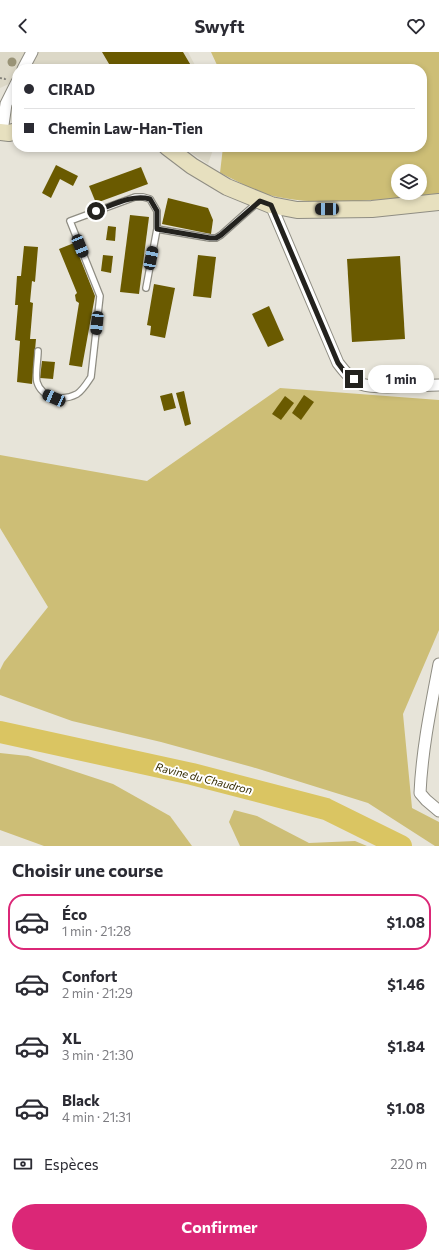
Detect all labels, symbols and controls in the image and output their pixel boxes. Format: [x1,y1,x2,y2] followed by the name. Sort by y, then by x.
[12,15,34,37] icon: back
[194,15,245,37] text: Swyft
[405,15,427,37] icon: heart
[48,80,95,98] text: CIRAD
[48,119,203,137] text: Chemin Law-Han-Tien
[391,164,427,200] map controls
[391,164,427,200] button: layers
[87,202,105,220] route start
[315,203,339,215] car
[70,233,90,259] car
[143,245,159,271] car
[90,310,104,336] car
[368,365,434,393] callout: 1 min
[345,370,363,388] route end
[386,371,416,387] text: 1 min
[41,388,67,408] car
[154,760,254,796] water label: Ravine du Chaudron
[12,859,163,881] text: Choisir une course
[14,904,50,940] icon: car
[62,905,87,923] text: Éco
[387,913,425,931] text: $1.08
[62,923,131,939] text: 1 min · 21:28
[14,966,50,1002] icon: car
[62,967,117,985] text: Confort
[387,975,425,993] text: $1.46
[62,985,133,1001] text: 2 min · 21:29
[14,1028,50,1064] icon: car
[62,1029,81,1047] text: XL
[387,1037,425,1055] text: $1.84
[62,1047,134,1063] text: 3 min · 21:30
[14,1090,50,1126] icon: car
[62,1091,100,1109] text: Black
[387,1099,425,1117] text: $1.08
[62,1109,131,1125] text: 4 min · 21:31
[12,1153,34,1175] icon: cash
[44,1155,99,1173] text: Espèces
[390,1156,427,1172] text: 220 m
[12,1204,427,1250] button: Confirmer

